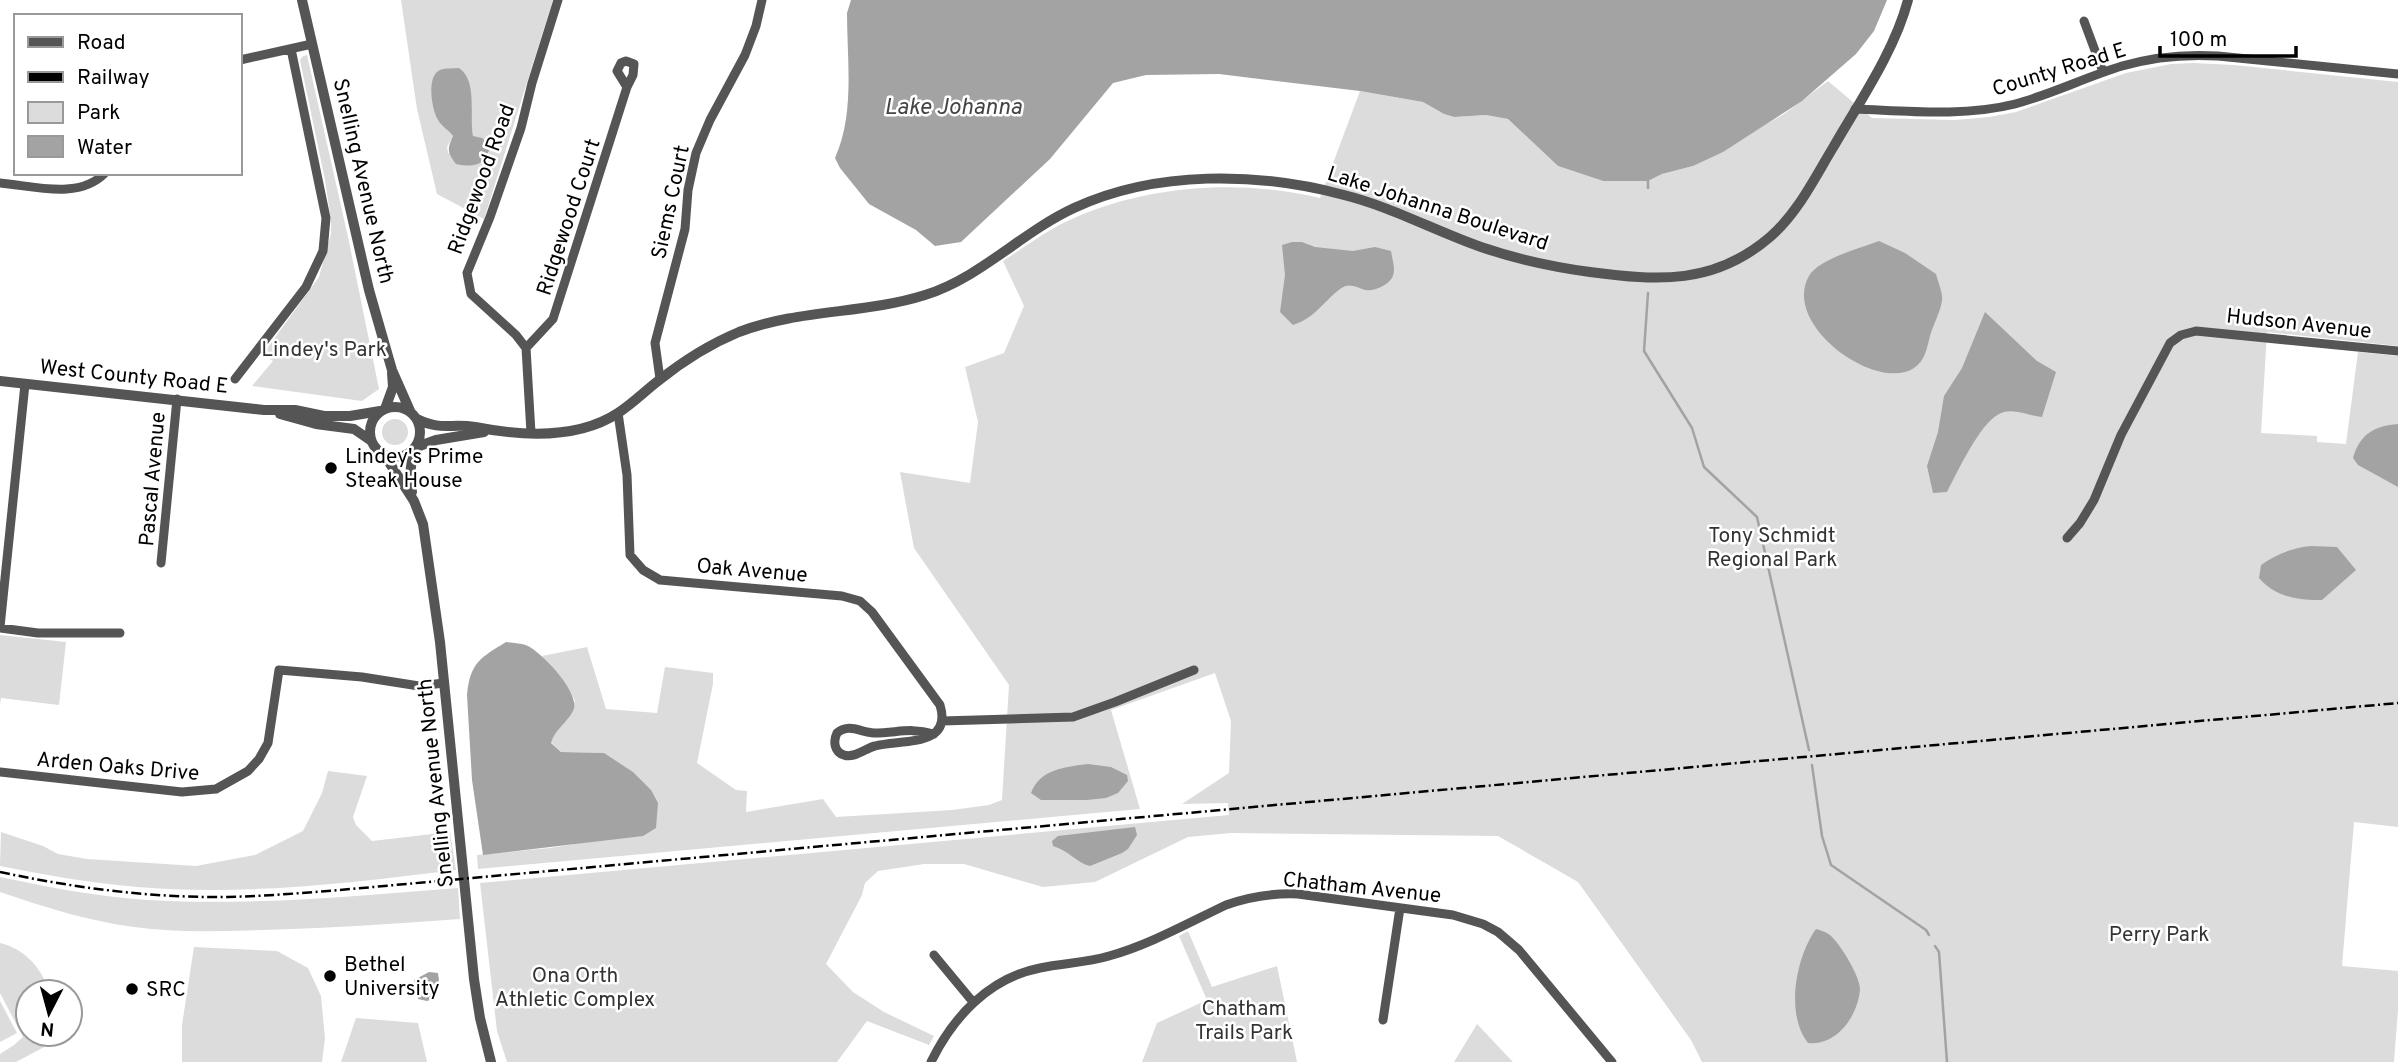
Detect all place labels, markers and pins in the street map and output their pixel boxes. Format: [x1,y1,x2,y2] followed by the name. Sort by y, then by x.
[345,444,483,495] place label: Lindey's Prime Steak House
[323,460,339,476] marker: Lindey's Prime Steak House
[344,952,440,1003] place label: Bethel University
[322,968,338,984] marker: Bethel University
[146,977,186,1004] place label: SRC
[124,981,140,997] marker: SRC

